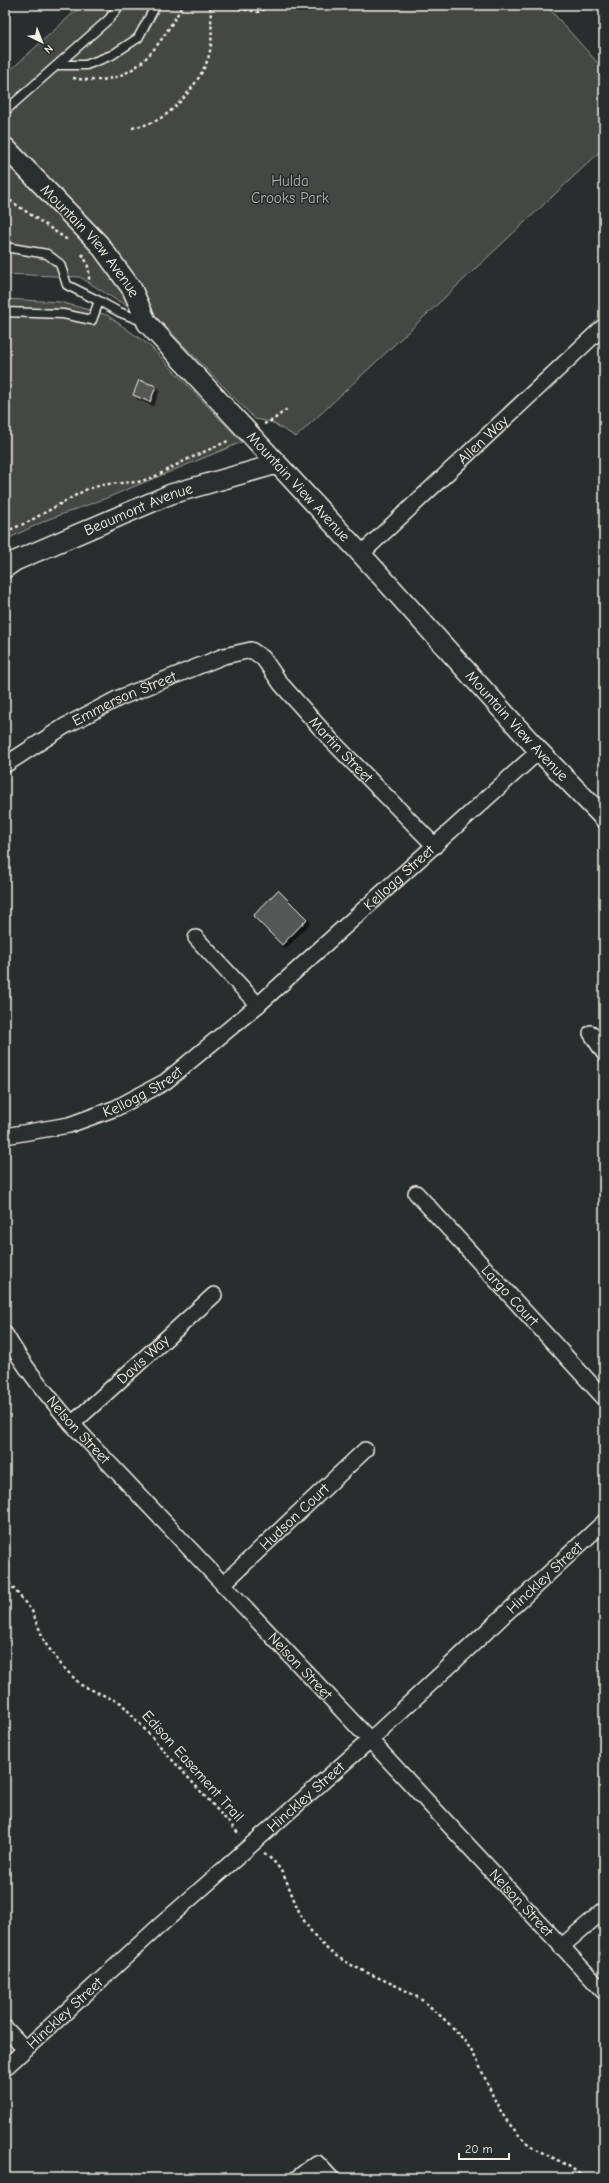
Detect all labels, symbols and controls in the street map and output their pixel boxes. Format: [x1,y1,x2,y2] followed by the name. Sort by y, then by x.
[22,22,62,62] north arrow
[41,42,56,56] text: N
[251,172,330,207] park label: Hulda Crooks Park
[37,180,144,300] street label: Mountain View Avenue
[454,412,512,468] street label: Allen Way
[243,428,354,546] street label: Mountain View Avenue
[81,479,195,539] street label: Beaumont Avenue
[69,667,179,730] street label: Emmerson Street
[462,667,572,785] street label: Mountain View Avenue
[305,713,377,787] street label: Martin Street
[360,841,438,914] street label: Kellogg Street
[100,1062,187,1121] street label: Kellogg Street
[477,1261,543,1330] street label: Largo Court
[113,1331,173,1388] street label: Davis Way
[43,1392,114,1468] street label: Nelson Street
[256,1479,333,1554] street label: Hudson Court
[503,1537,587,1617] street label: Hinckley Street
[264,1629,337,1704] street label: Nelson Street
[138,1707,248,1825] street label: Edison Easement Trail
[263,1757,349,1836] street label: Hinckley Street
[485,1865,557,1941] street label: Nelson Street
[23,1973,107,2053] street label: Hinckley Street
[459,2135,509,2161] scale bar
[465,2142,493,2156] text: 20 m

